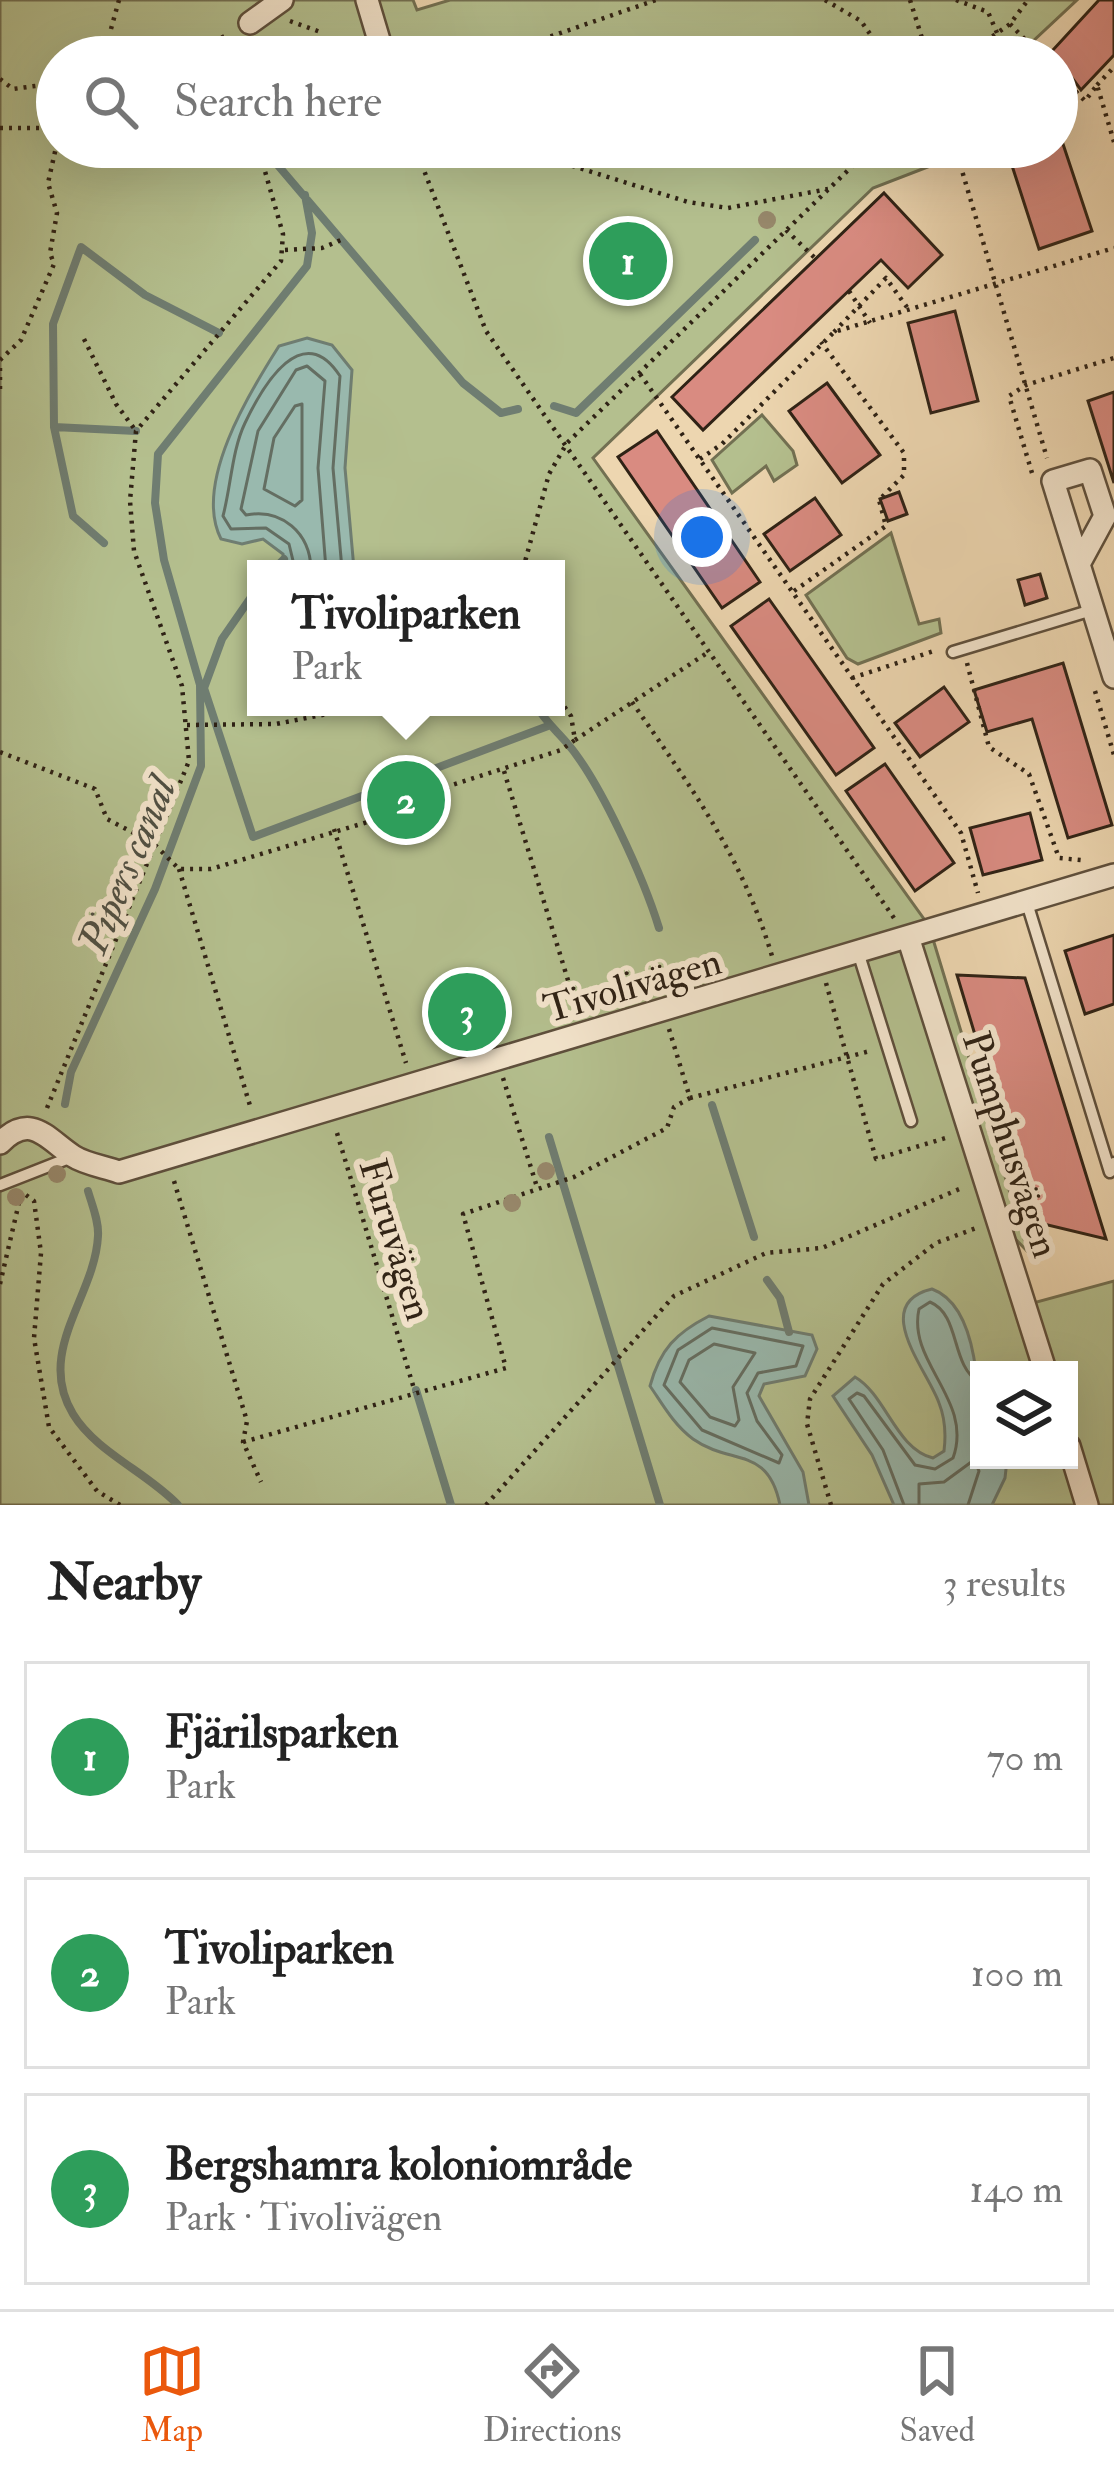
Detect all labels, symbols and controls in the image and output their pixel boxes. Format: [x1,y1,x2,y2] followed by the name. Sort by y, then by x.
[36,36,1078,168] search box
[78,69,144,135] icon: search
[174,74,382,130] text: Search here
[589,216,667,306] pin: 1
[672,507,732,567] your location
[247,560,565,716] popup
[291,586,521,642] text: Tivoliparken
[291,642,362,691] text: Park
[367,755,445,845] pin: 2
[67,767,189,963] water label: Pipers canal
[538,937,727,1034] street label: Tivolivägen
[428,967,506,1057] pin: 3
[951,1025,1070,1264] street label: Pumphusvägen
[348,1153,443,1326] street label: Furuvägen
[970,1361,1078,1469] map controls
[970,1361,1078,1469] button: layers
[48,1551,201,1615] text: Nearby
[943,1559,1066,1608] text: 3 results
[165,1705,399,1761] text: Fjärilsparken
[83,1733,97,1782] text: 1
[987,1733,1063,1782] text: 70 m
[165,1761,236,1810] text: Park
[165,1921,394,1977] text: Tivoliparken
[80,1949,100,1998] text: 2
[971,1949,1063,1998] text: 100 m
[165,1977,236,2026] text: Park
[165,2137,632,2193] text: Bergshamra koloniområde
[83,2165,97,2214] text: 3
[970,2165,1063,2214] text: 140 m
[165,2193,442,2242] text: Park · Tivolivägen
[139,2338,205,2451] tab: Map
[483,2338,622,2451] tab: Directions
[900,2338,975,2451] tab: Saved

